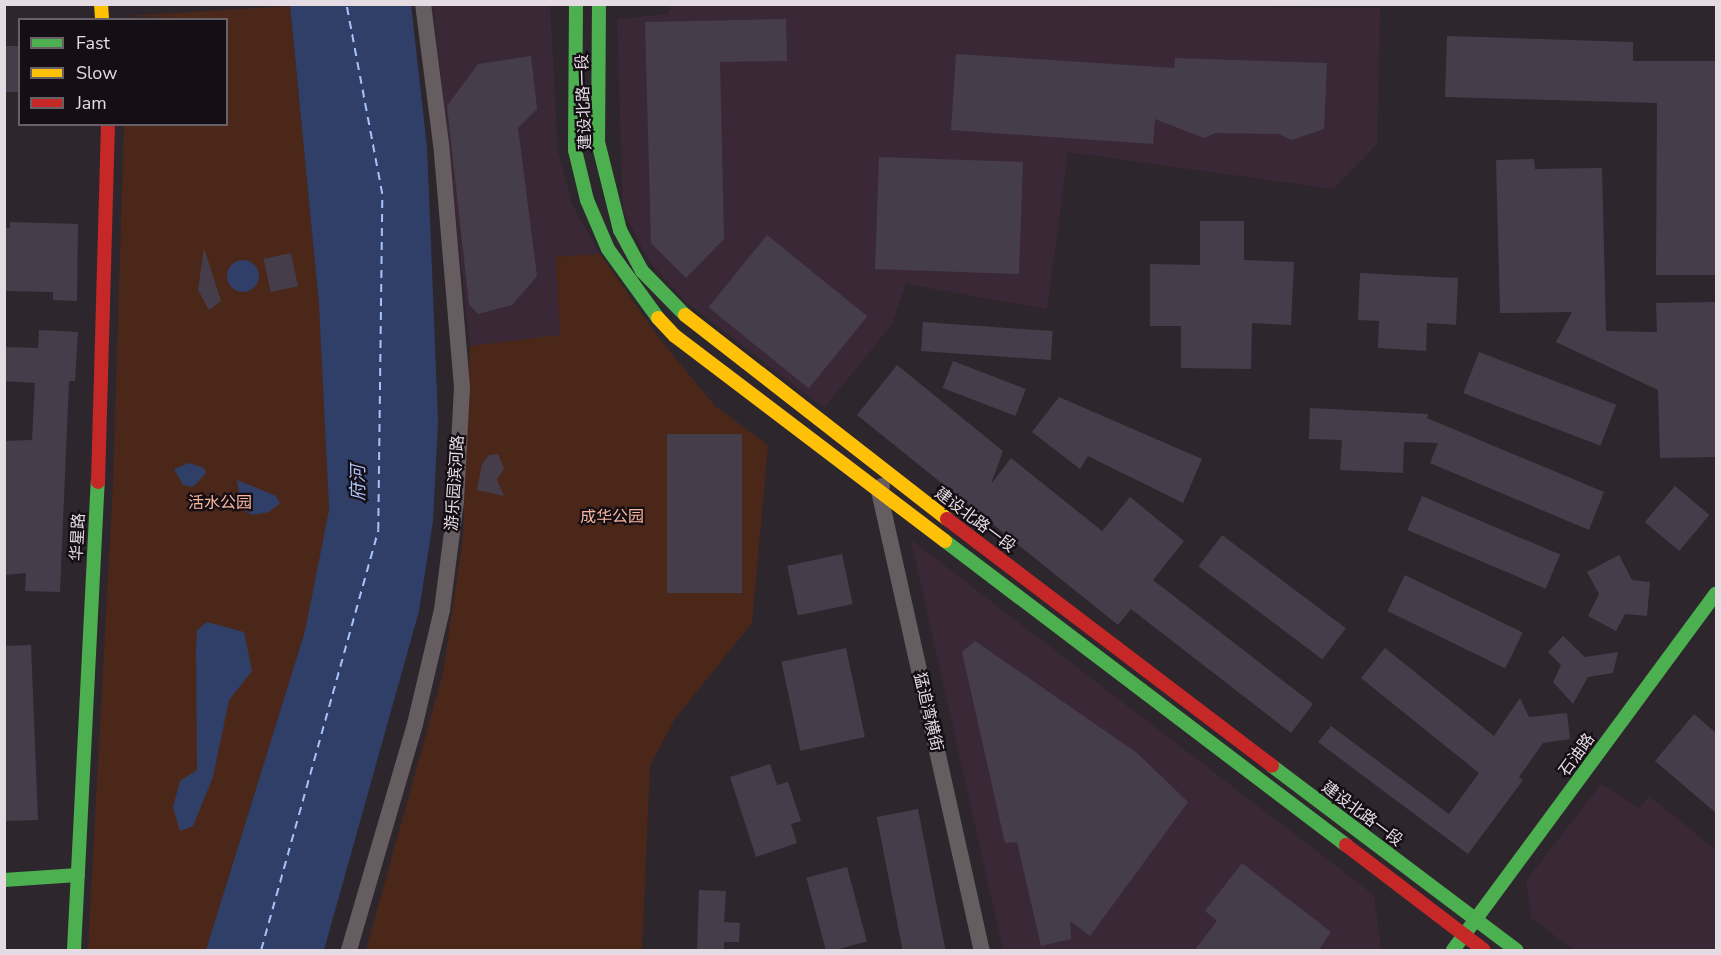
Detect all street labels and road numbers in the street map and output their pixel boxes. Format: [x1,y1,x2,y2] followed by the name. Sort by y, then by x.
[573,54,595,150] street label: 建设北路一段
[442,434,468,532] street label: 游乐园滨河路
[931,483,1019,557] street label: 建设北路一段
[67,513,89,561] street label: 华星路
[910,671,946,753] street label: 猛追湾横街
[1555,730,1599,780] street label: 石油路
[1318,777,1406,851] street label: 建设北路一段

